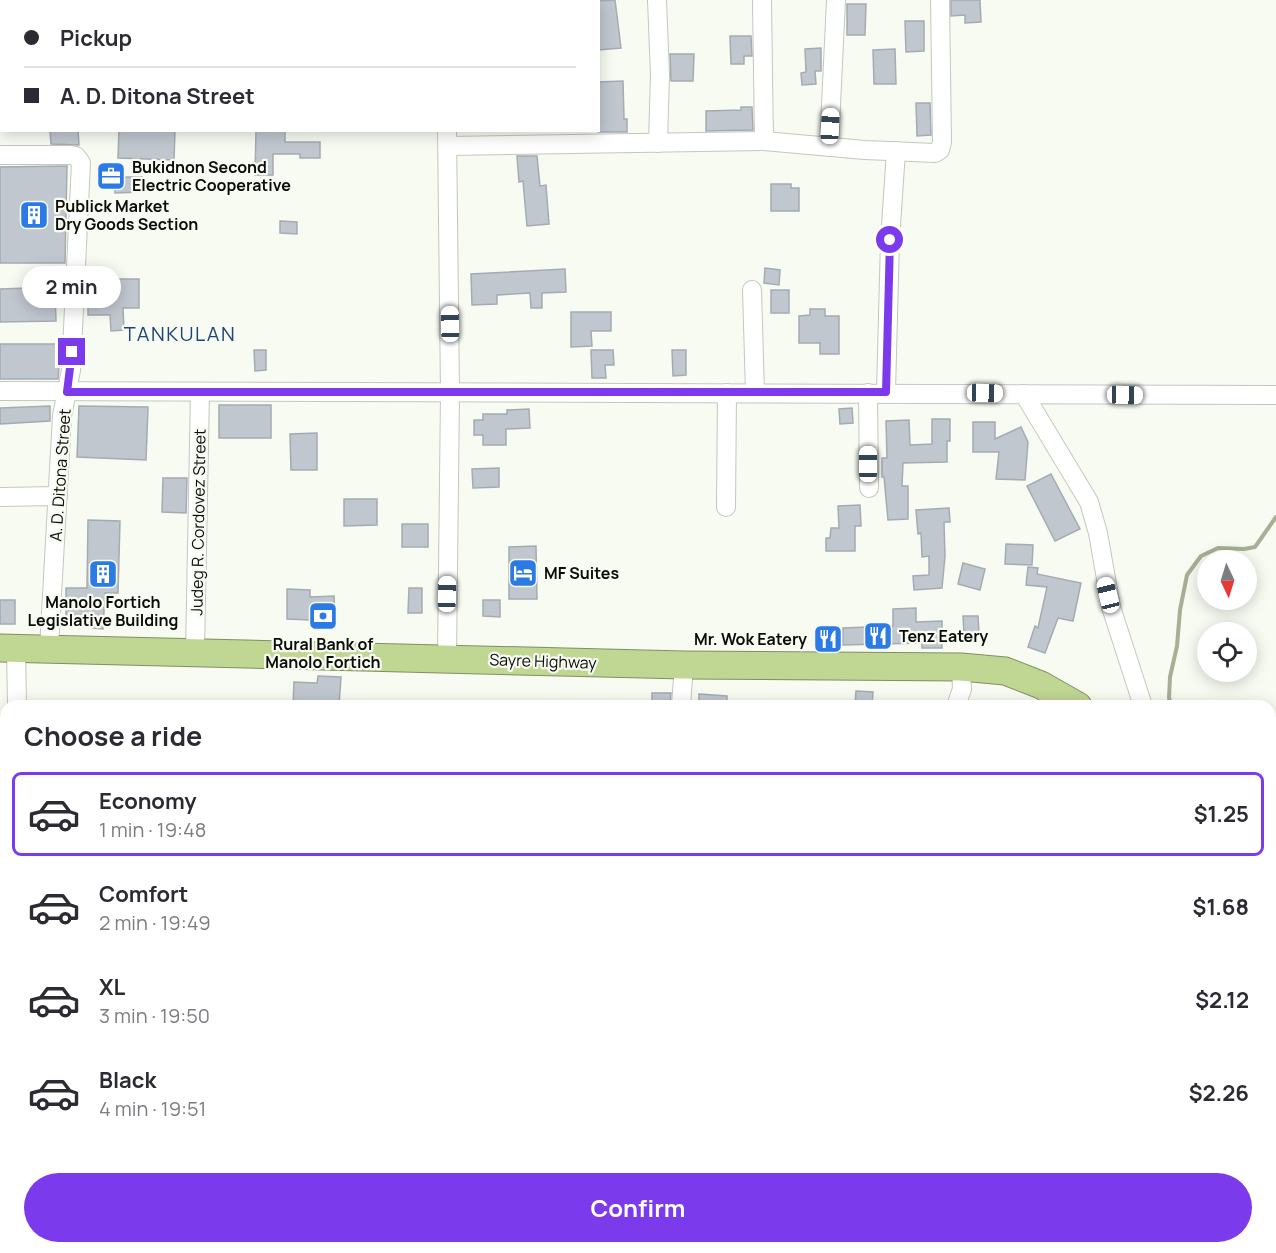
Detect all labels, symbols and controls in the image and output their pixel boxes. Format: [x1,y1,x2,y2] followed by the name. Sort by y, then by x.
[60,23,132,53] text: Pickup
[60,81,255,111] text: A. D. Ditona Street
[820,108,840,144] car
[132,156,291,196] place label: Bukidnon Second Electric Cooperative
[95,160,127,192] office icon: Bukidnon Second Electric Cooperative
[55,195,198,235] place label: Publick Market Dry Goods Section
[18,199,50,231] building icon: Publick Market Dry Goods Section
[876,226,903,253] route start
[22,265,122,307] callout: 2 min
[45,273,98,300] text: 2 min
[441,306,459,342] car
[124,320,236,347] district label: TANKULAN
[58,338,85,365] route end
[967,384,1003,402] car
[1107,386,1143,404] car
[44,408,76,542] street label: A. D. Ditona Street
[185,428,211,616] street label: Judeg R. Cordovez Street
[859,446,877,482] car
[1197,550,1257,610] north arrow
[1197,550,1257,682] map controls
[507,557,539,589] hotel icon: MF Suites
[87,558,119,590] building icon: Manolo Fortich Legislative Building
[544,562,619,584] place label: MF Suites
[1095,575,1121,615] car
[438,576,456,612] car
[28,591,178,631] place label: Manolo Fortich Legislative Building
[307,600,339,632] bank icon: Rural Bank of Manolo Fortich
[862,620,894,652] restaurant icon: Tenz Eatery
[1197,622,1257,682] button: locate
[812,623,844,655] restaurant icon: Mr. Wok Eatery
[899,625,988,647] place label: Tenz Eatery
[694,628,807,650] place label: Mr. Wok Eatery
[265,633,381,673] place label: Rural Bank of Manolo Fortich
[489,648,597,674] street label: Sayre Highway
[24,717,202,754] text: Choose a ride
[99,786,197,816] text: Economy
[27,787,81,841] icon: car
[1194,799,1249,829] text: $1.25
[99,816,206,843] text: 1 min · 19:48
[99,879,188,909] text: Comfort
[27,880,81,934] icon: car
[1193,892,1249,922] text: $1.68
[99,909,211,936] text: 2 min · 19:49
[99,972,125,1002] text: XL
[27,973,81,1027] icon: car
[1195,985,1249,1015] text: $2.12
[99,1002,210,1029] text: 3 min · 19:50
[99,1065,156,1095] text: Black
[27,1066,81,1120] icon: car
[1189,1078,1249,1108] text: $2.26
[99,1095,206,1122] text: 4 min · 19:51
[24,1173,1252,1242] button: Confirm

